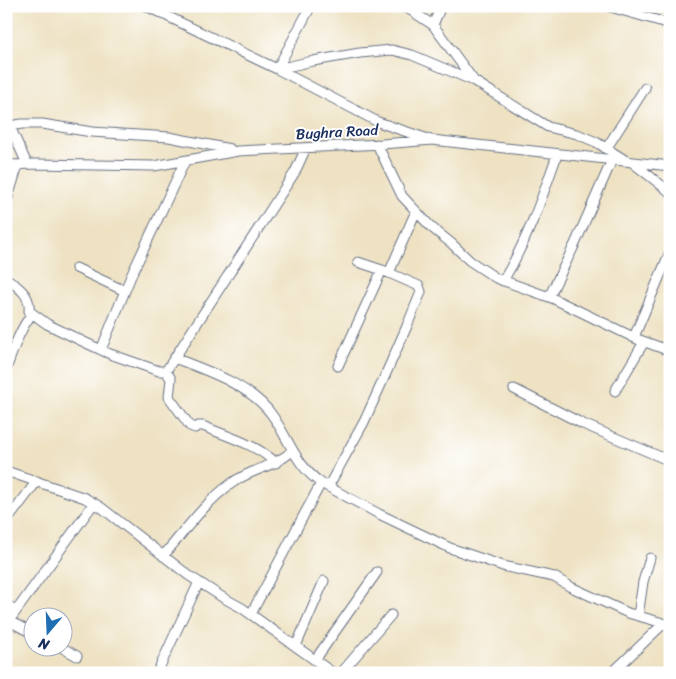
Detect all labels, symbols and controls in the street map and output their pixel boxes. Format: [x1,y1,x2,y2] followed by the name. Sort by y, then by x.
[295,117,380,147] street label: Bughra Road
[22,606,72,656] north arrow
[35,630,54,658] text: N

